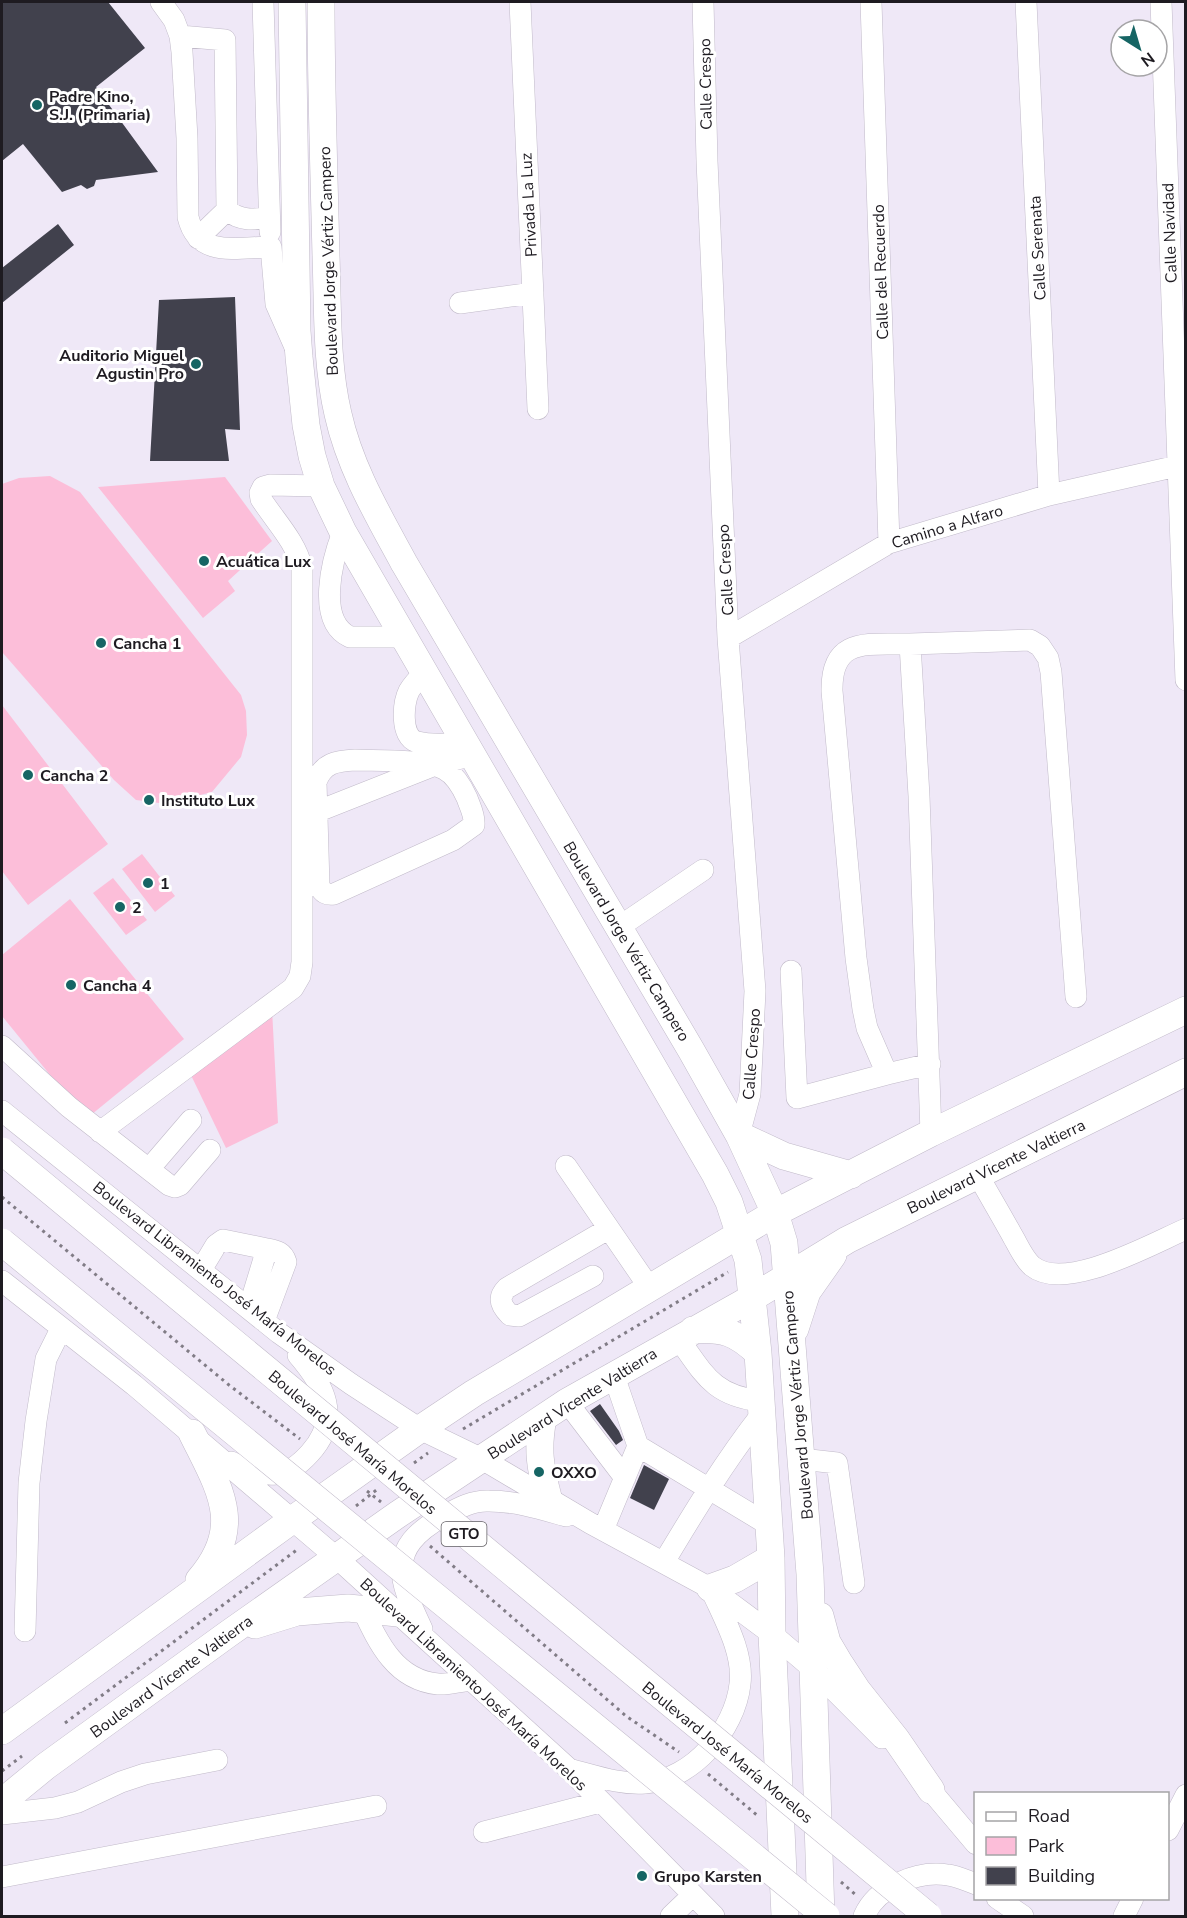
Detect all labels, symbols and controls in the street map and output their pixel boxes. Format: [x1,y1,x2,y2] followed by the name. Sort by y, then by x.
[1109,18,1169,78] north arrow
[694,38,718,130] street label: Calle Crespo
[1136,47,1159,72] text: N
[49,86,151,126] place label: Padre Kino, S.J. (Primaria)
[30,98,44,112] marker: Padre Kino, S.J. (Primaria)
[314,146,344,376] street label: Boulevard Jorge Vértiz Campero
[515,152,543,257] street label: Privada La Luz
[1157,182,1183,283] street label: Calle Navidad
[1024,195,1052,301] street label: Calle Serenata
[868,204,894,340] street label: Calle del Recuerdo
[59,345,184,385] place label: Auditorio Miguel Agustin Pro
[189,357,203,371] marker: Auditorio Miguel Agustin Pro
[889,500,1006,554] street label: Camino a Alfaro
[713,523,739,616] street label: Calle Crespo
[216,551,311,573] place label: Acuática Lux
[197,554,211,568] marker: Acuática Lux
[113,633,181,655] place label: Cancha 1
[94,636,108,650] marker: Cancha 1
[40,765,108,787] place label: Cancha 2
[21,768,35,782] marker: Cancha 2
[161,790,255,812] place label: Instituto Lux
[142,793,156,807] marker: Instituto Lux
[558,837,695,1046] street label: Boulevard Jorge Vértiz Campero
[160,873,170,895] place label: 1
[141,876,155,890] marker: 1
[132,897,142,919] place label: 2
[113,900,127,914] marker: 2
[83,975,152,997] place label: Cancha 4
[64,978,78,992] marker: Cancha 4
[738,1007,766,1101] street label: Calle Crespo
[904,1114,1089,1220] street label: Boulevard Vicente Valtierra
[88,1177,341,1381] street label: Boulevard Libramiento José María Morelos
[777,1289,819,1520] street label: Boulevard Jorge Vértiz Campero
[484,1343,661,1465] street label: Boulevard Vicente Valtierra
[263,1366,441,1520] street label: Boulevard José María Morelos
[551,1462,597,1484] place label: OXXO
[532,1465,546,1479] marker: OXXO
[442,1522,486,1546] road number: GTO
[355,1573,592,1796] street label: Boulevard Libramiento José María Morelos
[86,1610,257,1743] street label: Boulevard Vicente Valtierra
[637,1677,817,1829] street label: Boulevard José María Morelos
[974,1792,1169,1900] legend
[1028,1804,1070,1828] text: Road
[1028,1834,1065,1858] text: Park
[1028,1864,1095,1888] text: Building
[654,1866,762,1888] place label: Grupo Karsten
[635,1869,649,1883] marker: Grupo Karsten

